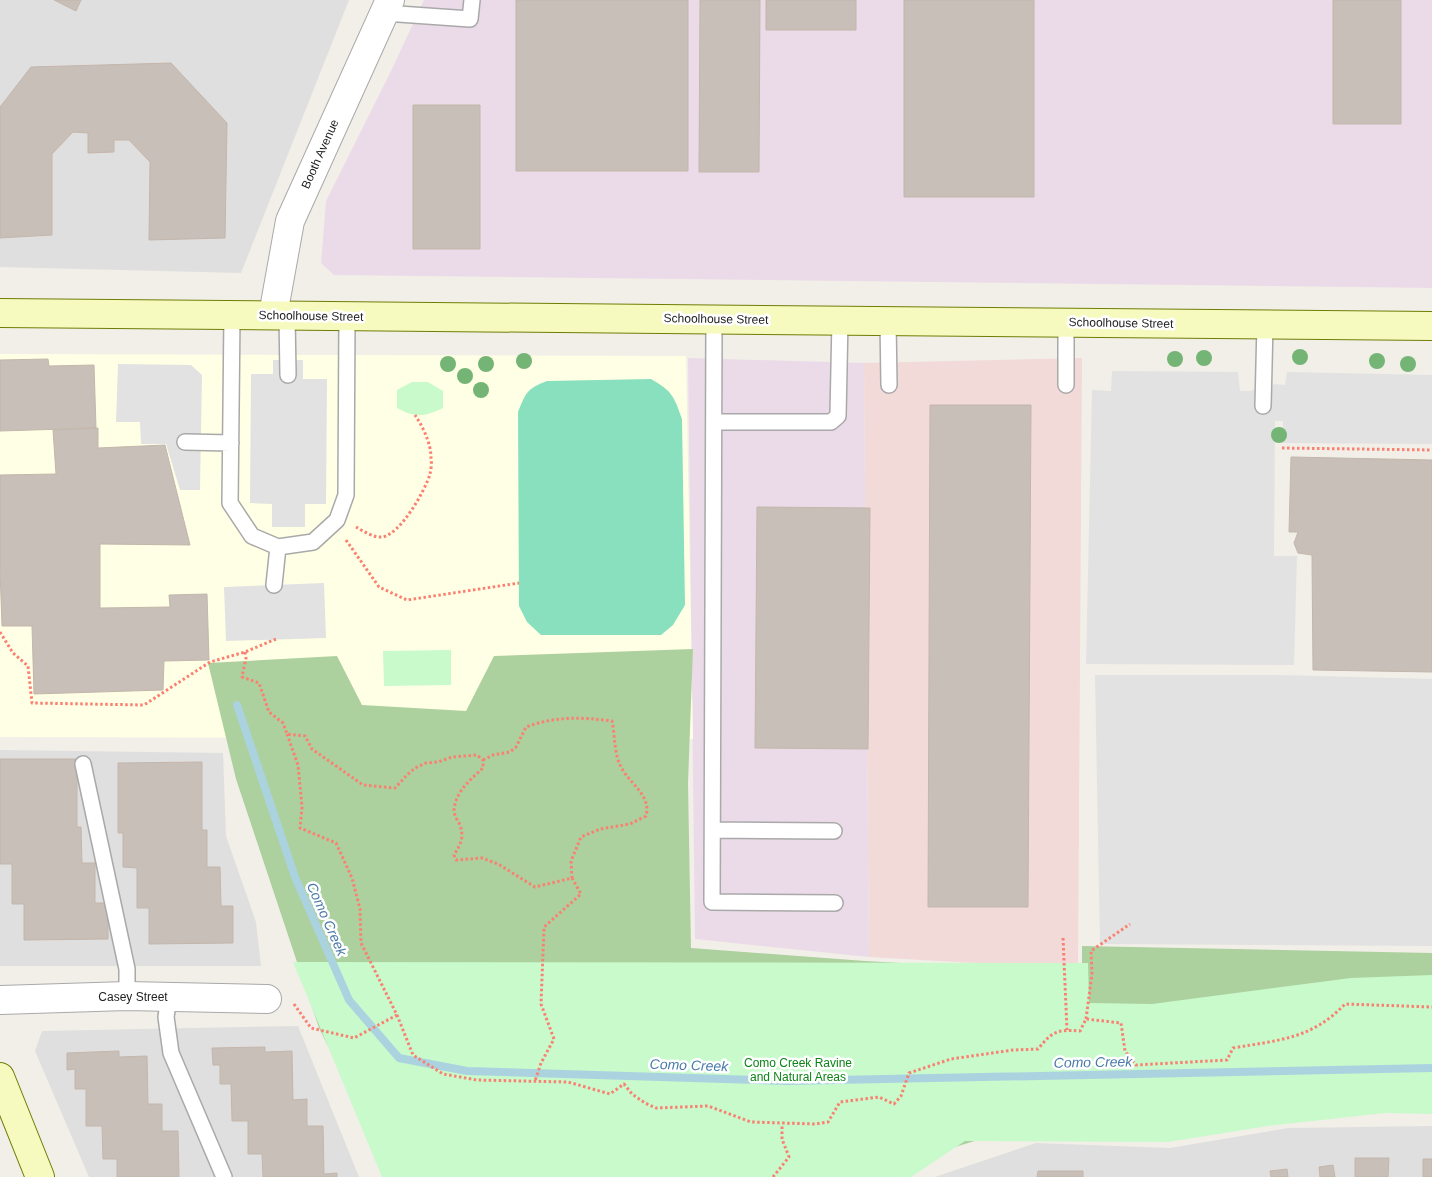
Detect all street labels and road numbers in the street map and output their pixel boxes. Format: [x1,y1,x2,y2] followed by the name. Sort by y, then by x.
[298,117,342,191] street label: Booth Avenue
[259,308,364,324] street label: Schoolhouse Street
[664,311,769,327] street label: Schoolhouse Street
[1069,315,1174,331] street label: Schoolhouse Street
[98,990,168,1004] street label: Casey Street

